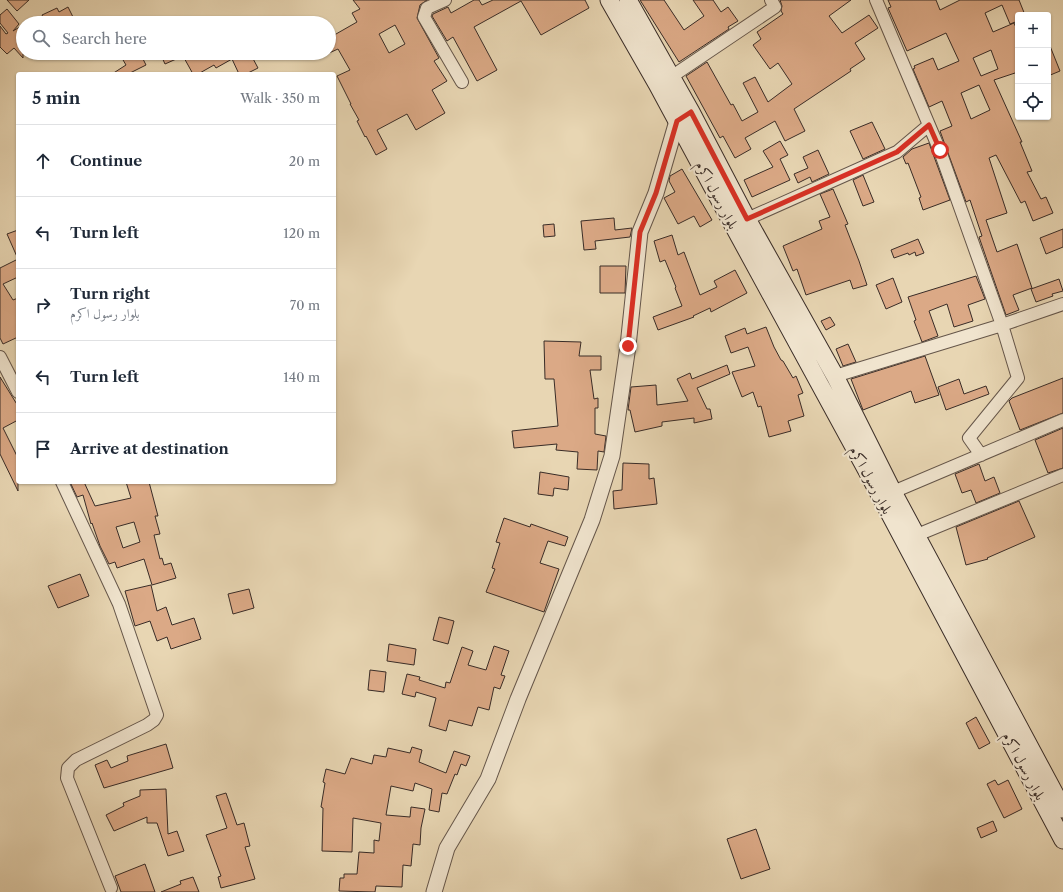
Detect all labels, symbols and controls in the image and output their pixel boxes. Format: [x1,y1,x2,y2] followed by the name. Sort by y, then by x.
[1015,12,1051,120] map controls
[1015,12,1051,48] button: +
[16,16,336,60] search box
[30,27,52,49] icon: search
[62,29,147,48] text: Search here
[1015,48,1051,84] button: −
[1015,84,1051,120] button: locate
[32,88,80,108] text: 5 min
[240,90,320,106] text: Walk · 350 m
[931,141,949,159] route start
[32,150,54,172] icon: ahead
[70,151,142,170] text: Continue
[289,153,320,169] text: 20 m
[688,158,743,234] street label: بلوار رسول اکرم
[32,222,54,244] icon: left
[70,223,139,242] text: Turn left
[283,225,320,241] text: 120 m
[70,284,150,303] text: Turn right
[32,294,54,316] icon: right
[290,297,320,313] text: 70 m
[70,305,139,321] text: بلوار رسول اکرم
[619,337,637,355] route end
[32,366,54,388] icon: left
[70,367,139,386] text: Turn left
[283,369,320,385] text: 140 m
[32,438,54,460] icon: arrive
[70,439,229,458] text: Arrive at destination
[842,443,897,519] street label: بلوار رسول اکرم
[995,729,1050,805] street label: بلوار رسول اکرم

